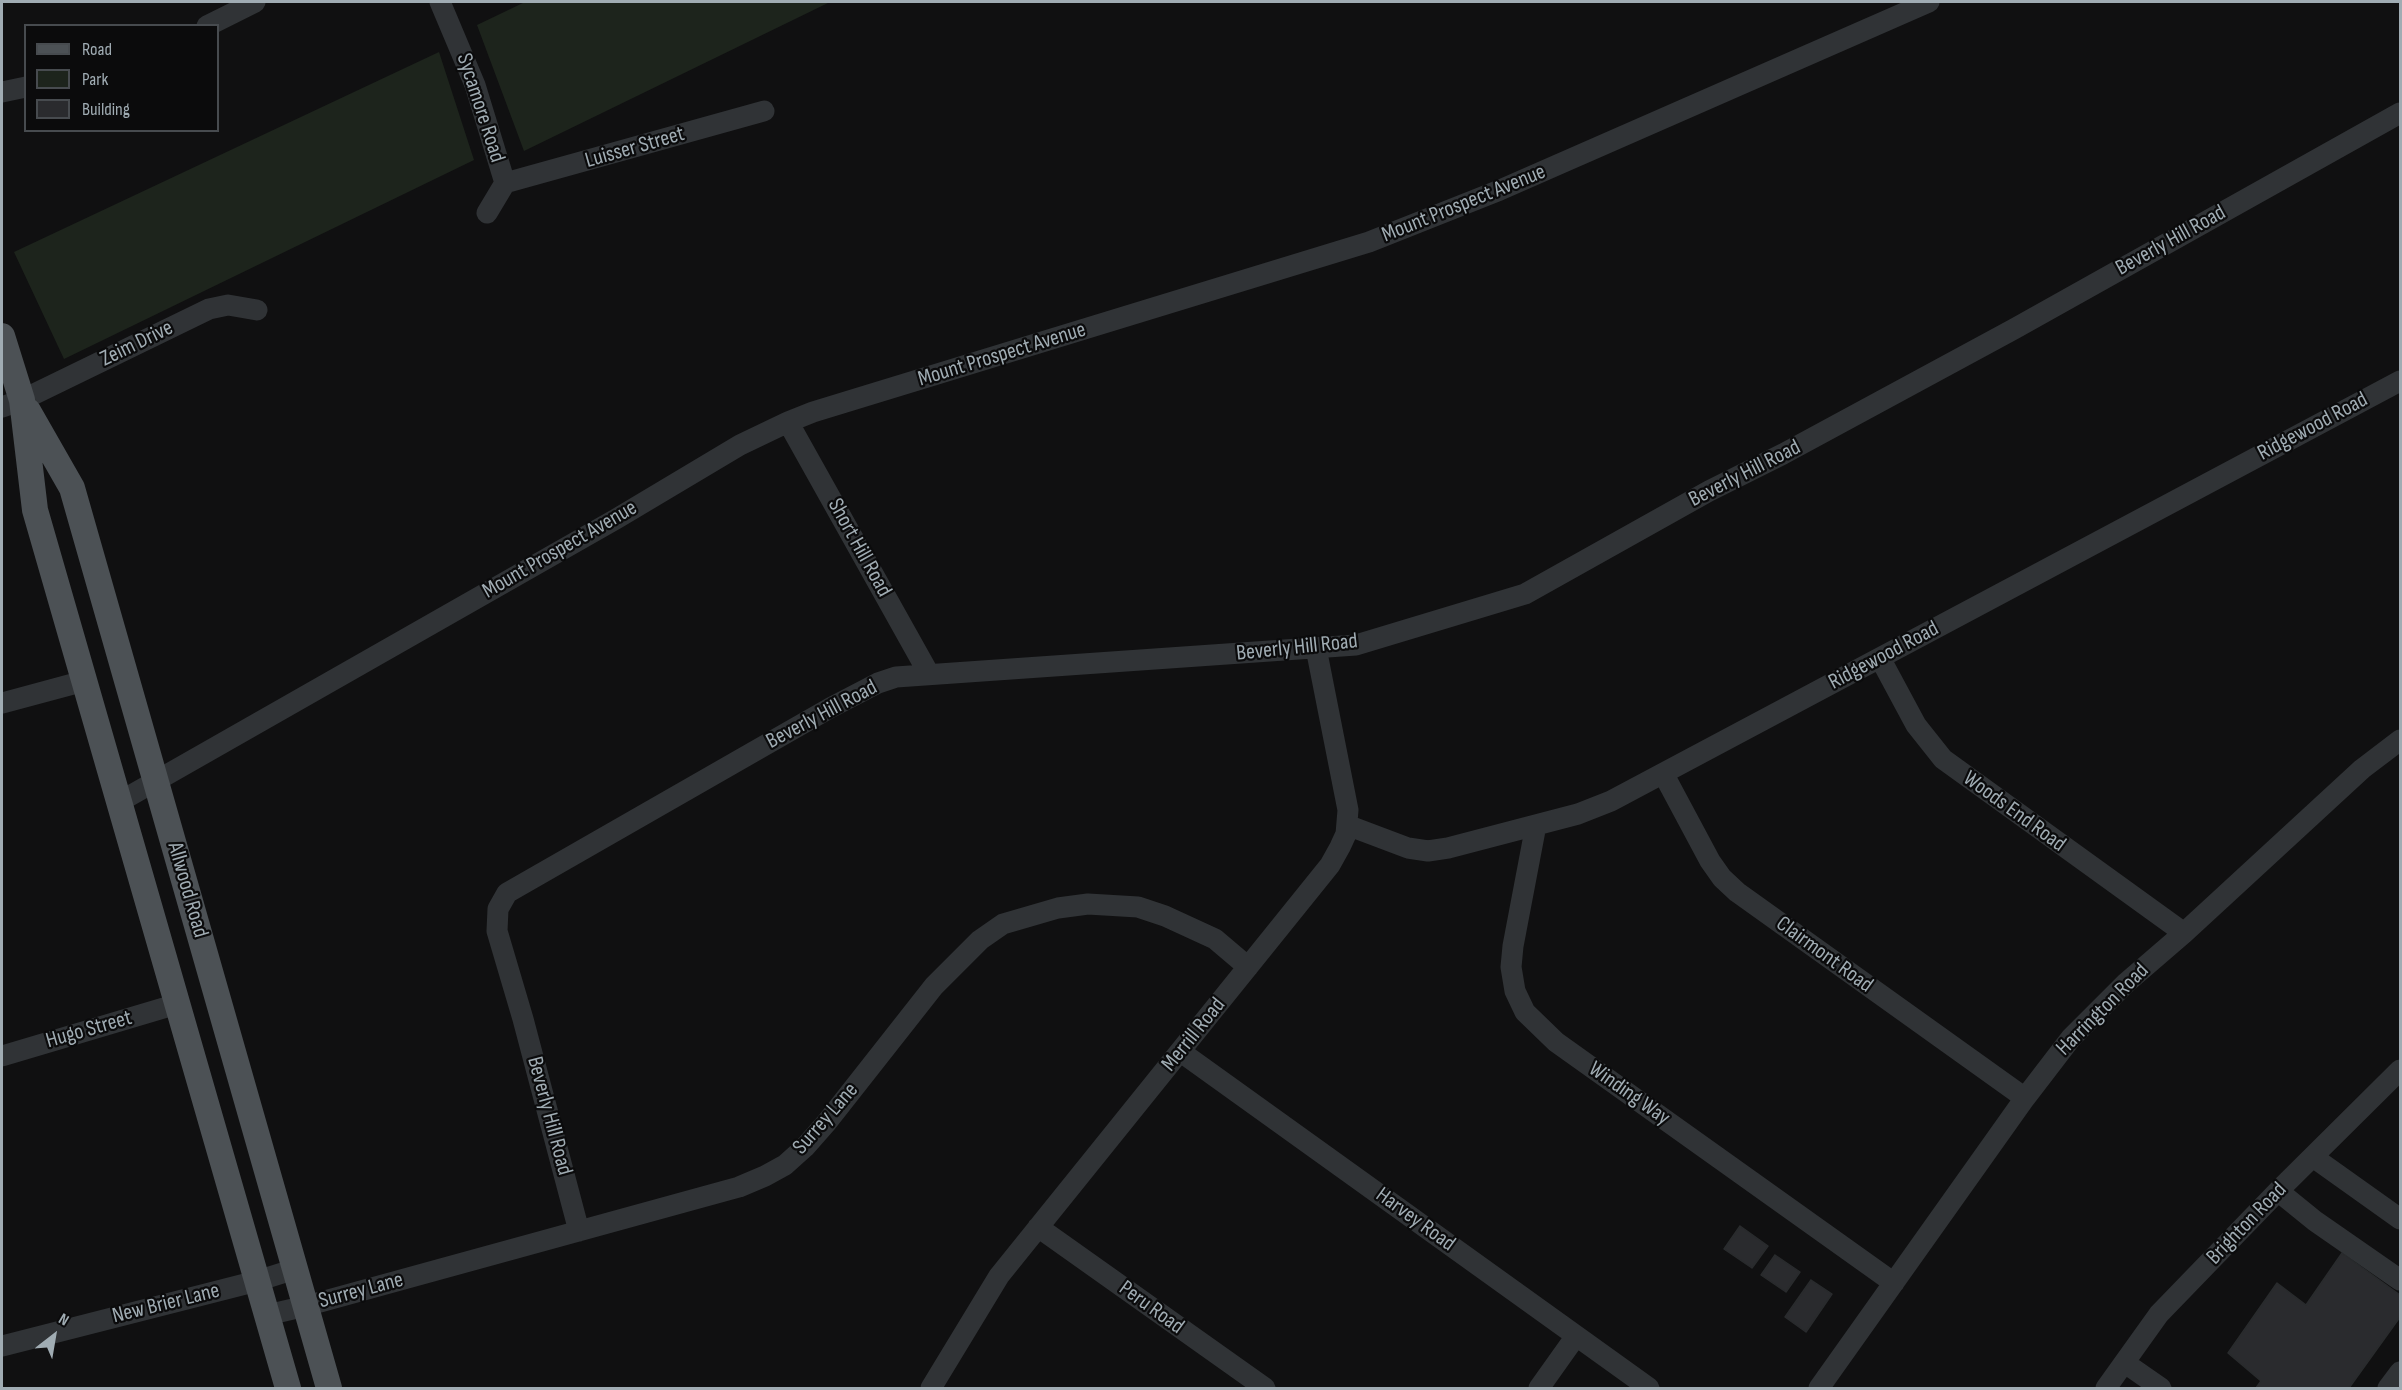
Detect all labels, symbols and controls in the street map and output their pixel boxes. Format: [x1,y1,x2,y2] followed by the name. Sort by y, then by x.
[24,24,219,132] legend
[82,39,112,60] text: Road
[450,50,510,166] street label: Sycamore Road
[82,69,108,90] text: Park
[82,99,130,120] text: Building
[582,121,688,175] street label: Luisser Street
[1378,159,1550,249] street label: Mount Prospect Avenue
[2111,200,2231,282] street label: Beverly Hill Road
[96,315,178,373] street label: Zeim Drive
[915,317,1089,393] street label: Mount Prospect Avenue
[2254,387,2372,467] street label: Ridgewood Road
[1685,435,1805,513] street label: Beverly Hill Road
[821,494,897,602] street label: Short Hill Road
[478,495,642,605] street label: Mount Prospect Avenue
[1825,616,1943,696] street label: Ridgewood Road
[1235,629,1359,667] street label: Beverly Hill Road
[762,675,882,755] street label: Beverly Hill Road
[1957,766,2071,858] street label: Woods End Road
[161,839,213,941] street label: Allwood Road
[1770,911,1878,999] street label: Clairmont Road
[2051,958,2155,1062] street label: Harrington Road
[1156,993,1232,1077] street label: Merrill Road
[43,1005,135,1055] street label: Hugo Street
[521,1054,577,1178] street label: Beverly Hill Road
[1583,1056,1675,1132] street label: Winding Way
[788,1078,864,1160] street label: Surrey Lane
[2201,1178,2293,1270] street label: Brighton Road
[1370,1182,1460,1258] street label: Harvey Road
[316,1267,406,1315] street label: Surrey Lane
[1113,1276,1189,1340] street label: Peru Road
[110,1278,222,1330] street label: New Brier Lane
[24,1306,84,1366] north arrow
[55,1310,72,1330] text: N

